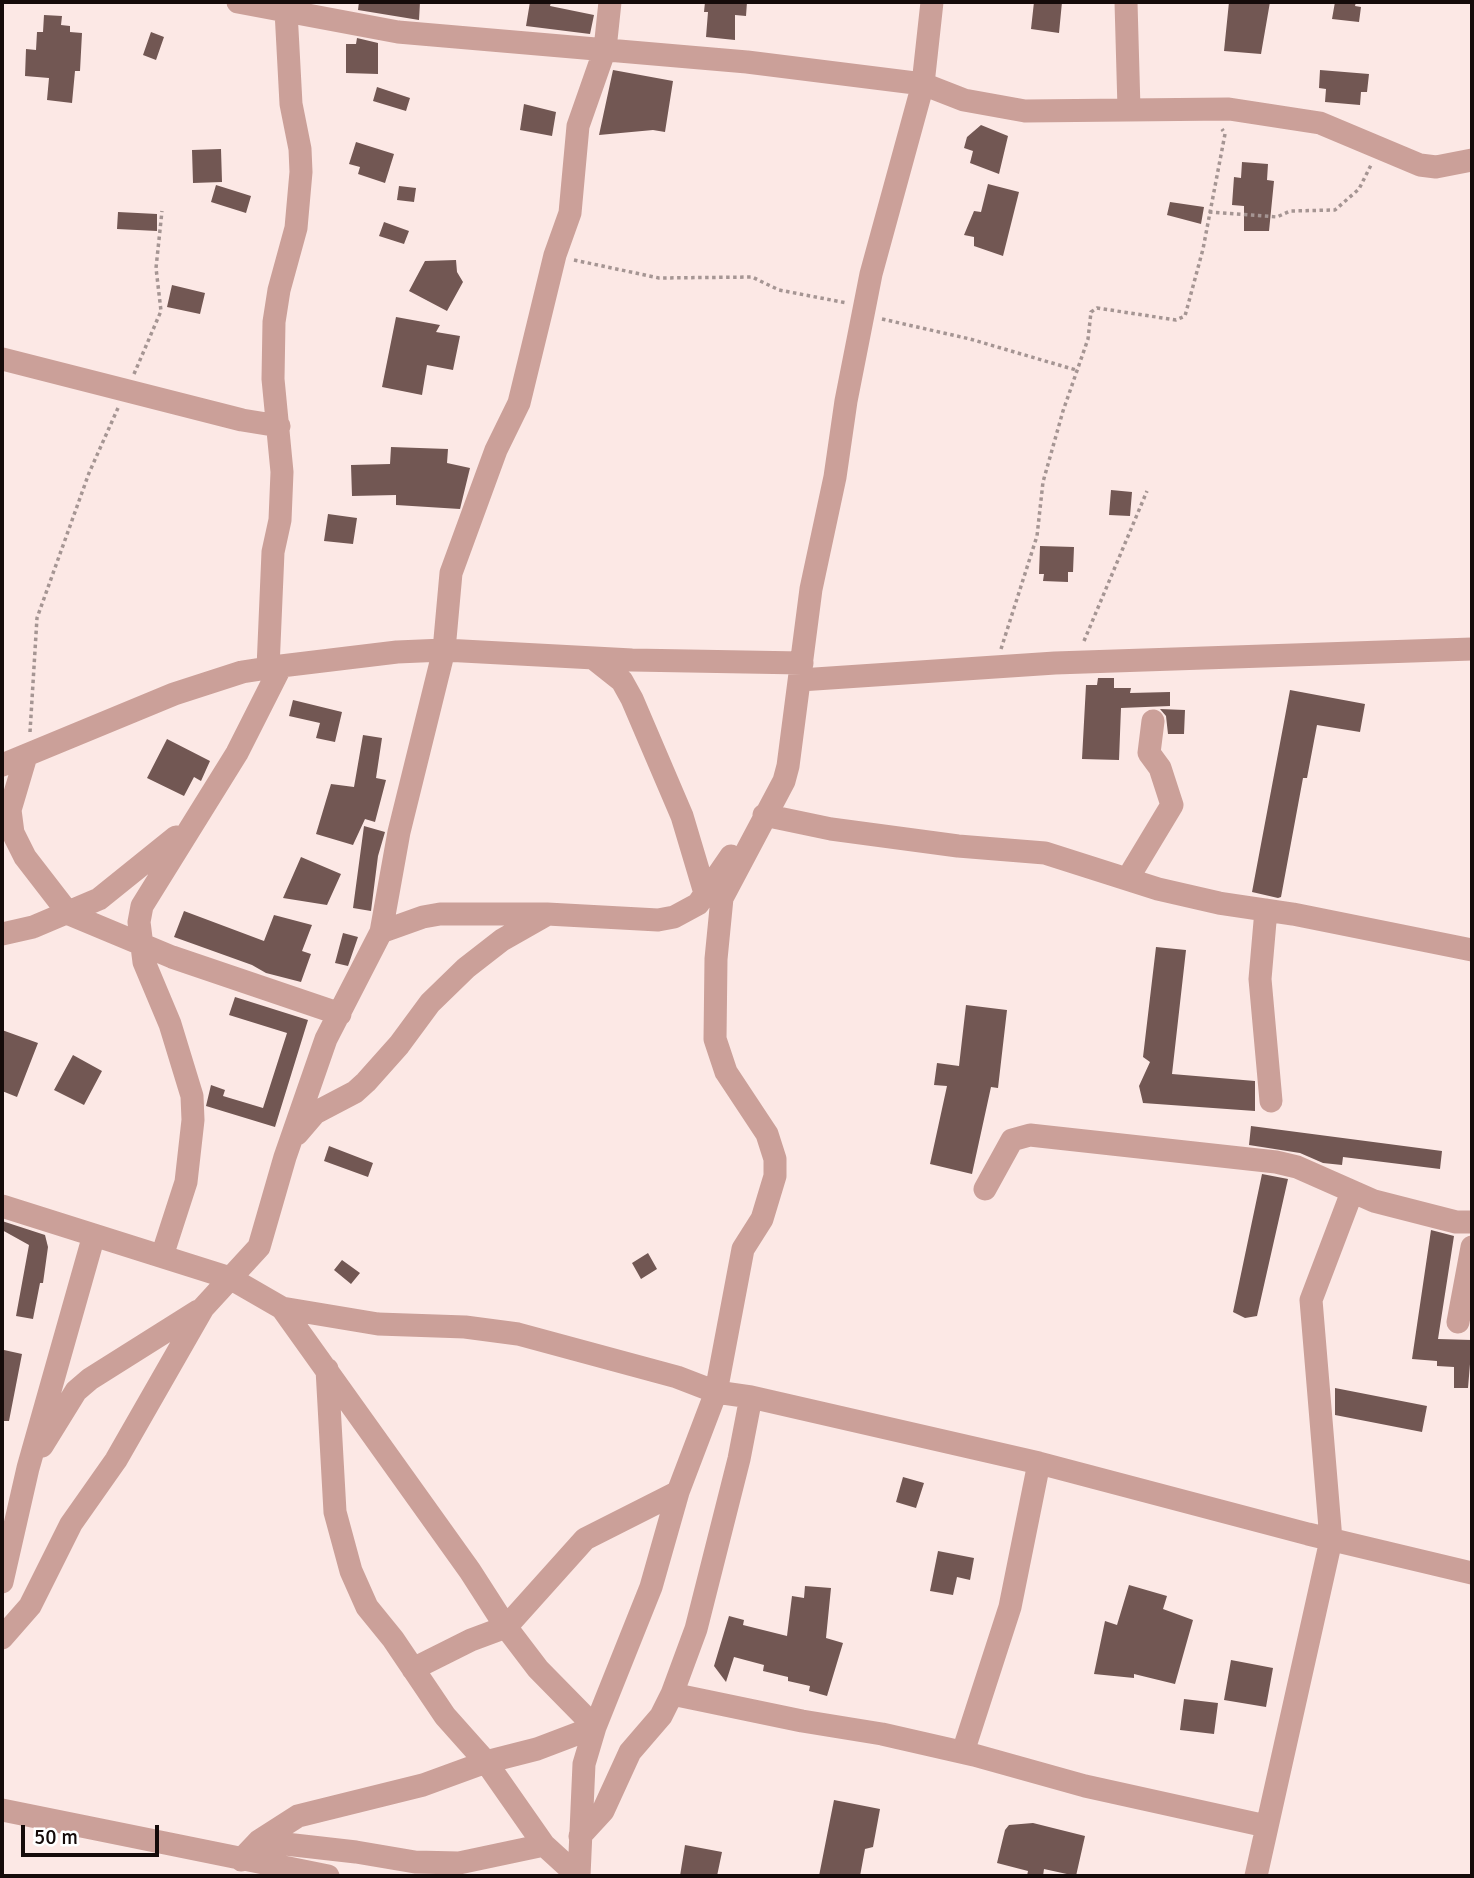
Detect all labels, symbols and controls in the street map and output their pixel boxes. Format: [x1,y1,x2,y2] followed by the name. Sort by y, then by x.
[24,1812,163,1856] scale bar
[34,1824,78,1850] text: 50 m

